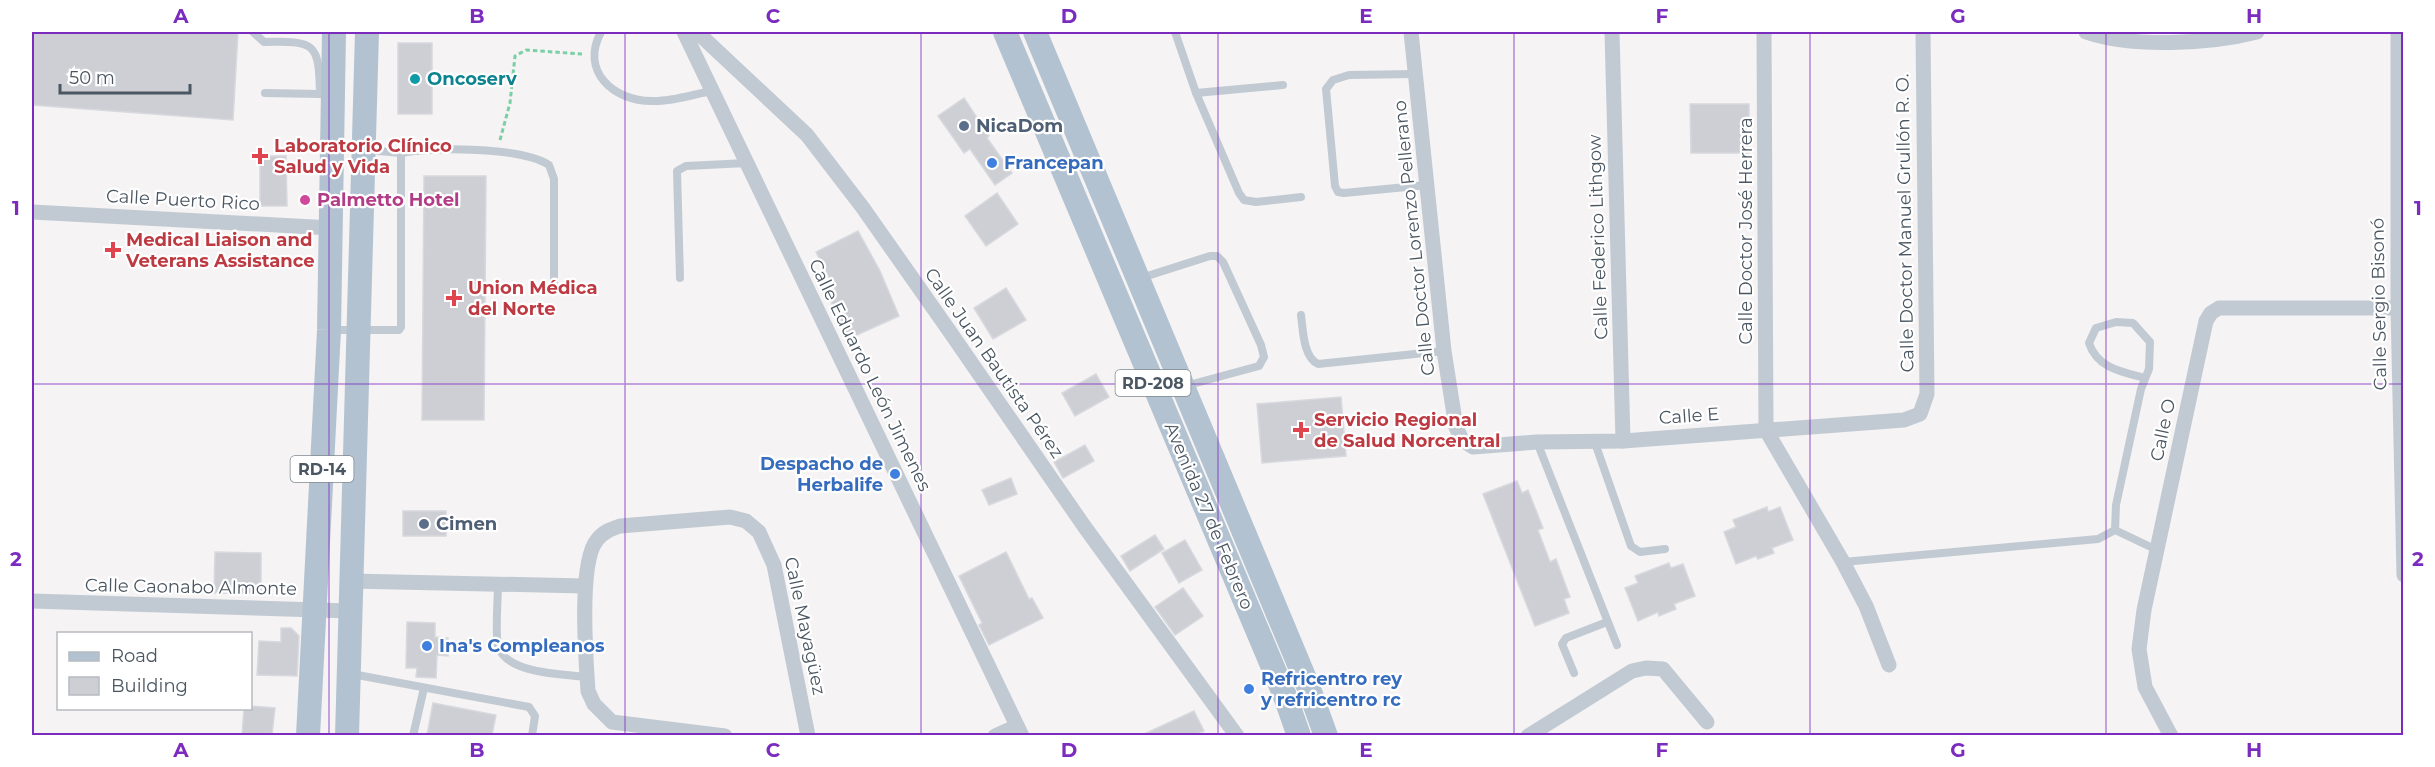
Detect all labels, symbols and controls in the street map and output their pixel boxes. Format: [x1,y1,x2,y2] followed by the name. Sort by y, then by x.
[172,4,189,28] text: A
[469,4,485,28] text: B
[766,4,781,28] text: C
[1061,4,1077,28] text: D
[1359,4,1373,28] text: E
[1656,4,1669,28] text: F
[1950,4,1966,28] text: G
[2246,4,2262,28] text: H
[60,57,190,95] scale bar
[69,67,115,89] text: 50 m
[427,68,517,90] place label: Oncoserv
[408,72,422,86] marker: Oncoserv
[1891,73,1919,373] street label: Calle Doctor Manuel Grullón R. O.
[1389,99,1439,377] street label: Calle Doctor Lorenzo Pellerano
[976,115,1063,137] place label: NicaDom
[1735,117,1757,345] street label: Calle Doctor José Herrera
[957,119,971,133] marker: NicaDom
[1583,134,1613,340] street label: Calle Federico Lithgow
[274,135,452,178] place label: Laboratorio Clínico Salud y Vida
[251,147,269,165] marker: Laboratorio Clínico Salud y Vida
[1004,152,1104,174] place label: Francepan
[985,156,999,170] marker: Francepan
[106,185,260,215] street label: Calle Puerto Rico
[317,189,459,211] place label: Palmetto Hotel
[298,193,312,207] marker: Palmetto Hotel
[12,196,20,220] text: 1
[2414,196,2422,220] text: 1
[2366,218,2392,390] street label: Calle Sergio Bisonó
[125,229,315,272] place label: Medical Liaison and Veterans Assistance
[104,241,122,259] marker: Medical Liaison and Veterans Assistance
[804,255,936,495] street label: Calle Eduardo León Jimenes
[920,264,1068,462] street label: Calle Juan Bautista Pérez
[468,277,598,320] place label: Union Médica del Norte
[445,289,463,307] marker: Union Médica del Norte
[1116,370,1190,396] road number: RD-208
[2146,397,2180,463] street label: Calle O
[1658,403,1720,429] street label: Calle E
[1314,409,1501,452] place label: Servicio Regional de Salud Norcentral
[1160,419,1258,613] street label: Avenida 27 de Febrero
[1292,421,1310,439] marker: Servicio Regional de Salud Norcentral
[760,453,883,496] place label: Despacho de Herbalife
[290,456,354,482] road number: RD-14
[888,467,902,481] marker: Despacho de Herbalife
[436,513,497,535] place label: Cimen
[417,517,431,531] marker: Cimen
[10,547,22,571] text: 2
[2412,547,2424,571] text: 2
[780,555,830,697] street label: Calle Mayagüez
[85,574,297,600] street label: Calle Caonabo Almonte
[57,632,252,710] legend
[439,635,605,657] place label: Ina's Compleanos
[420,639,434,653] marker: Ina's Compleanos
[111,645,158,667] text: Road
[1260,668,1402,711] place label: Refricentro rey y refricentro rc
[111,675,188,697] text: Building
[1242,682,1256,696] marker: Refricentro rey y refricentro rc
[172,738,189,762] text: A
[469,738,485,762] text: B
[766,738,781,762] text: C
[1061,738,1077,762] text: D
[1359,738,1373,762] text: E
[1656,738,1669,762] text: F
[1950,738,1966,762] text: G
[2246,738,2262,762] text: H

